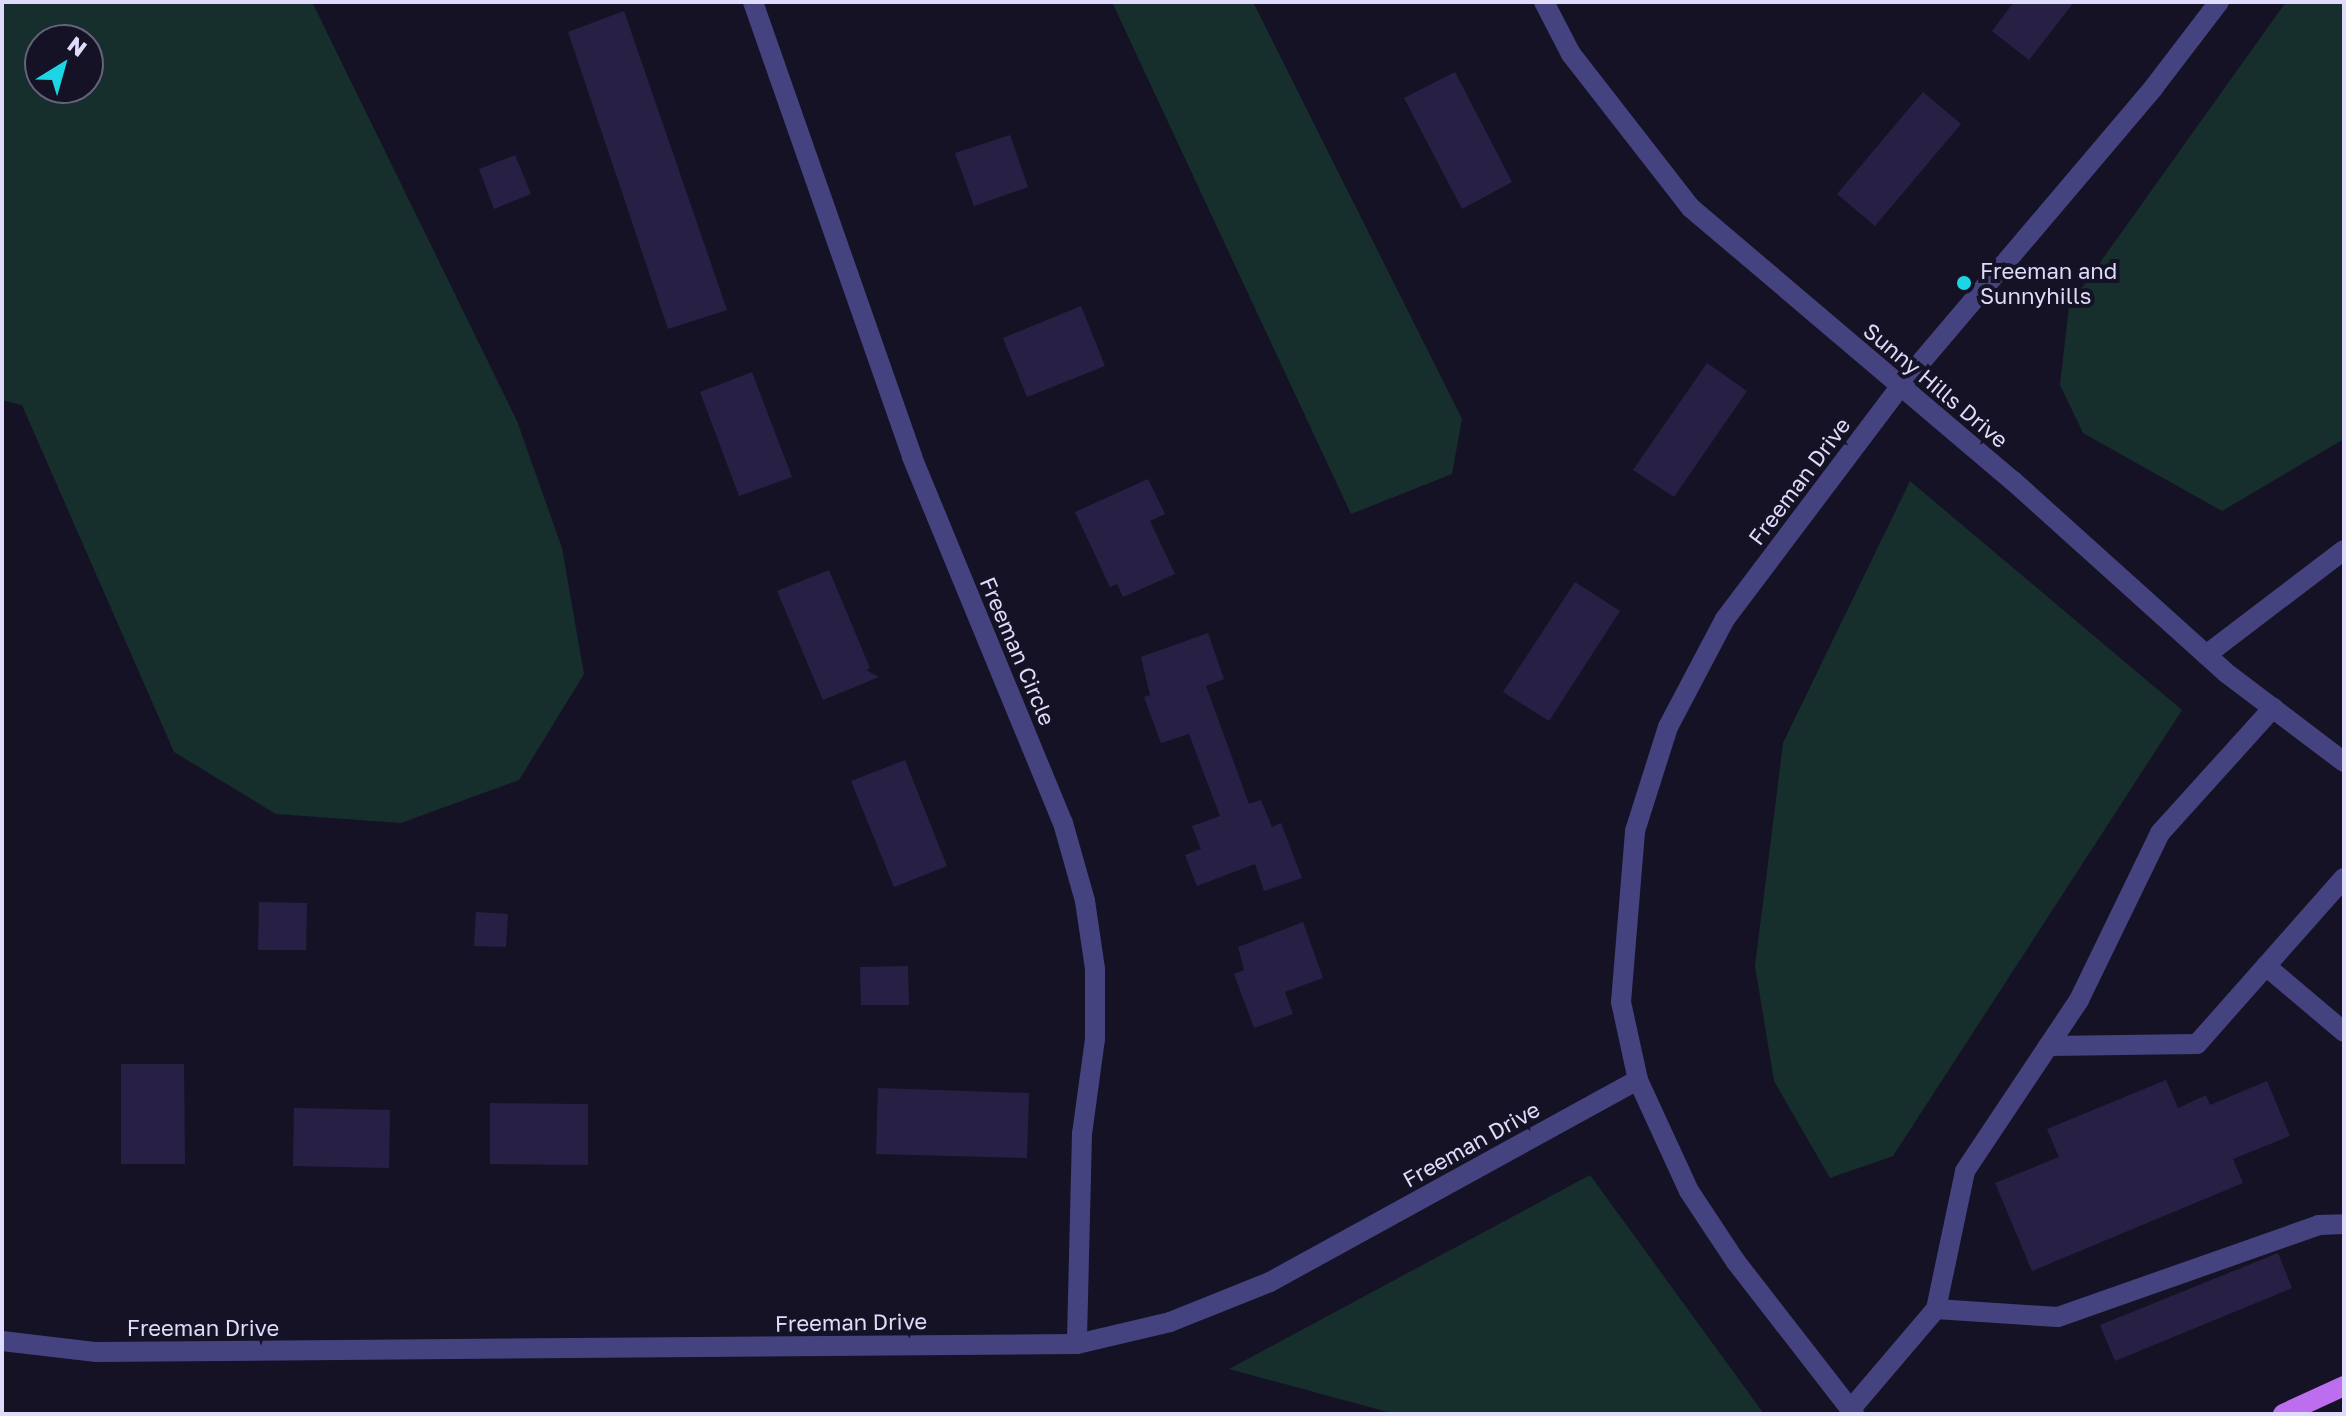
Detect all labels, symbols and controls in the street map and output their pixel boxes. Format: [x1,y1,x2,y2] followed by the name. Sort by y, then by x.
[24,24,104,104] north arrow
[63,30,92,62] text: N
[1980,257,2117,308] place label: Freeman and Sunnyhills
[1955,274,1973,292] marker: Freeman and Sunnyhills
[1858,317,2014,453] street label: Sunny Hills Drive
[1743,412,1855,550] street label: Freeman Drive
[975,573,1061,729] street label: Freeman Circle
[1398,1096,1544,1192] street label: Freeman Drive
[775,1307,927,1337] street label: Freeman Drive
[127,1315,279,1341] street label: Freeman Drive

